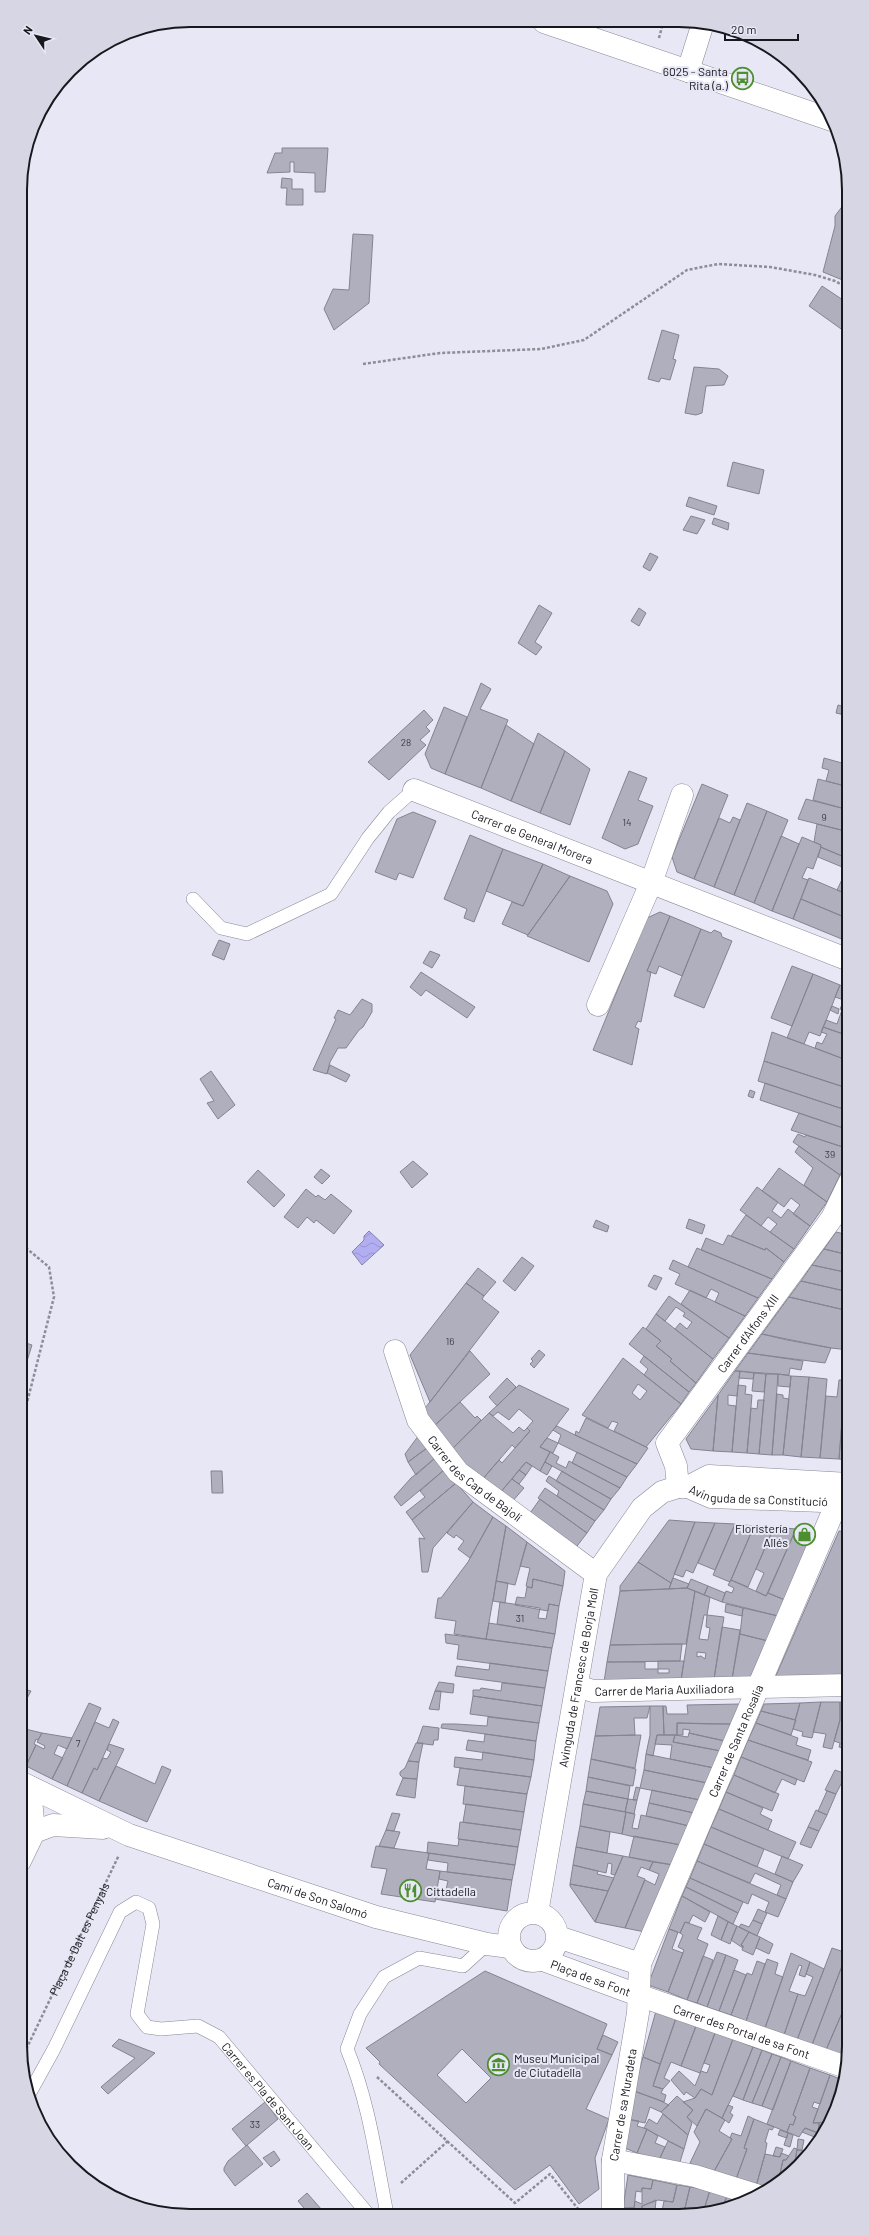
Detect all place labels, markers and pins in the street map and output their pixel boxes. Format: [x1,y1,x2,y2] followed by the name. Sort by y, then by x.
[663,64,729,92] place label: 6025 - Santa Rita (a.)
[730,65,756,91] bus stop icon: 6025 - Santa Rita (a.)
[735,1521,788,1549] place label: Floristería Allés
[791,1522,817,1548] shop icon: Floristería Allés
[397,1878,423,1904] restaurant icon: Cittadella
[426,1884,476,1898] place label: Cittadella
[514,2051,599,2079] place label: Museu Municipal de Ciutadella
[486,2052,512,2078] museum icon: Museu Municipal de Ciutadella

